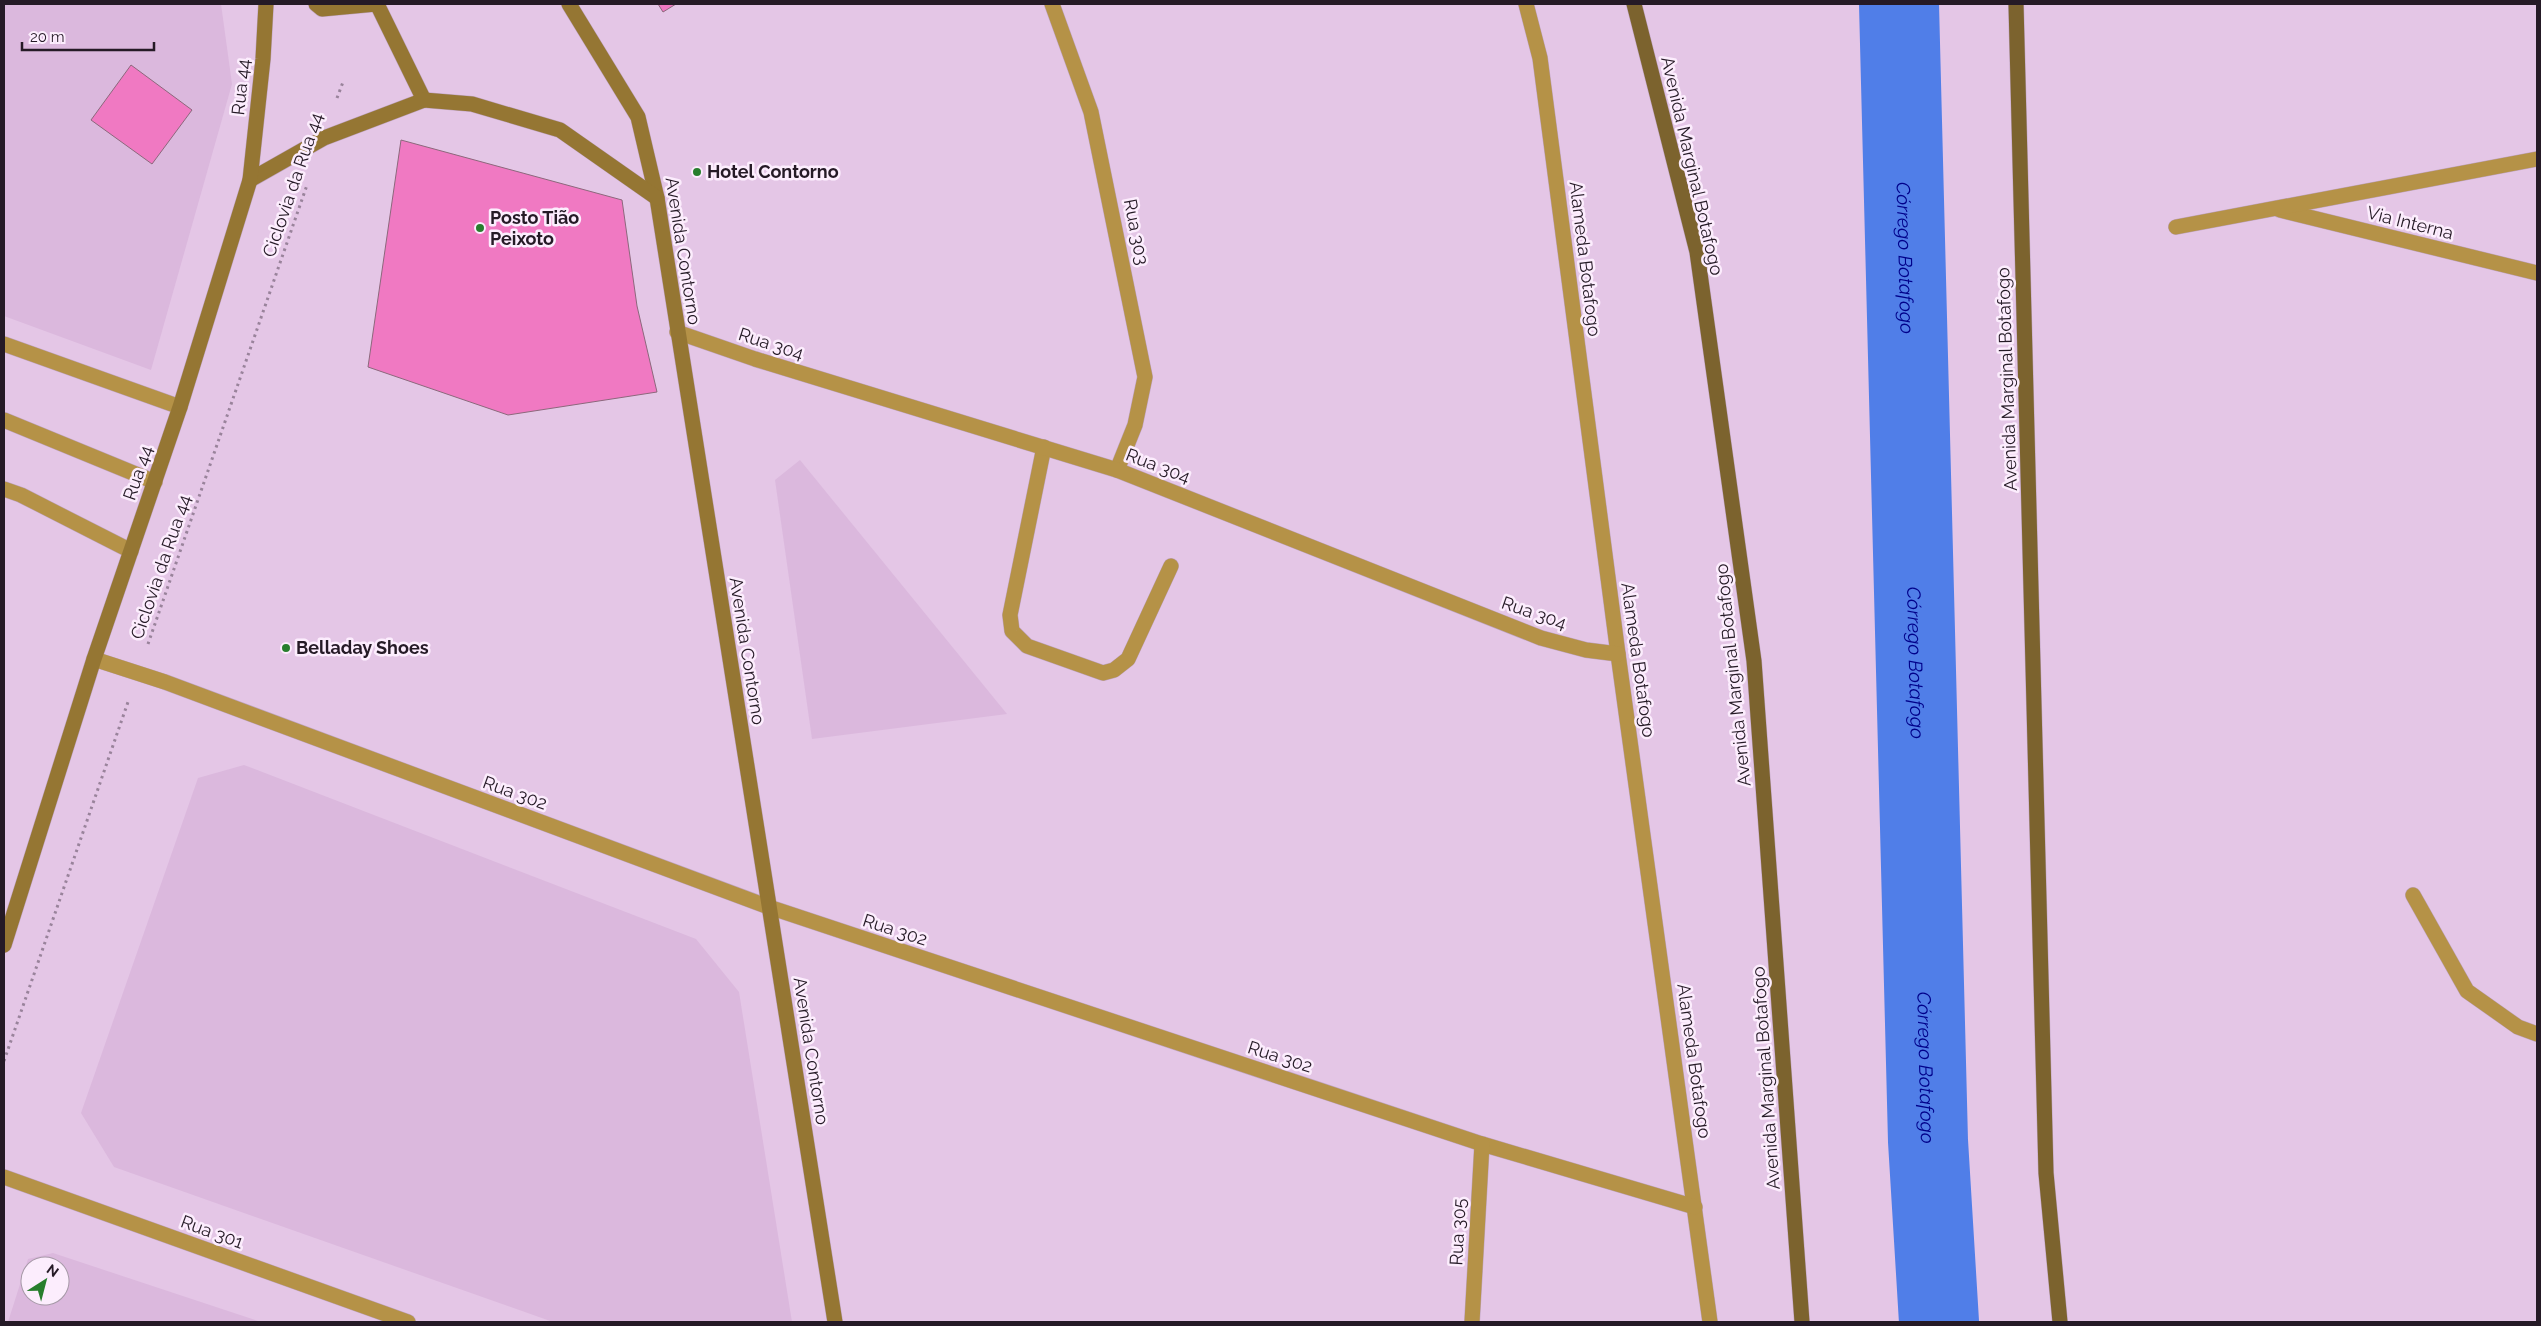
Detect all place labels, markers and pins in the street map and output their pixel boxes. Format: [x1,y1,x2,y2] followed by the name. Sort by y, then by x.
[707,161,839,182] place label: Hotel Contorno
[691,166,703,178] marker: Hotel Contorno
[490,207,579,249] place label: Posto Tião Peixoto
[474,222,486,234] marker: Posto Tião Peixoto
[296,637,429,658] place label: Belladay Shoes
[280,642,292,654] marker: Belladay Shoes

